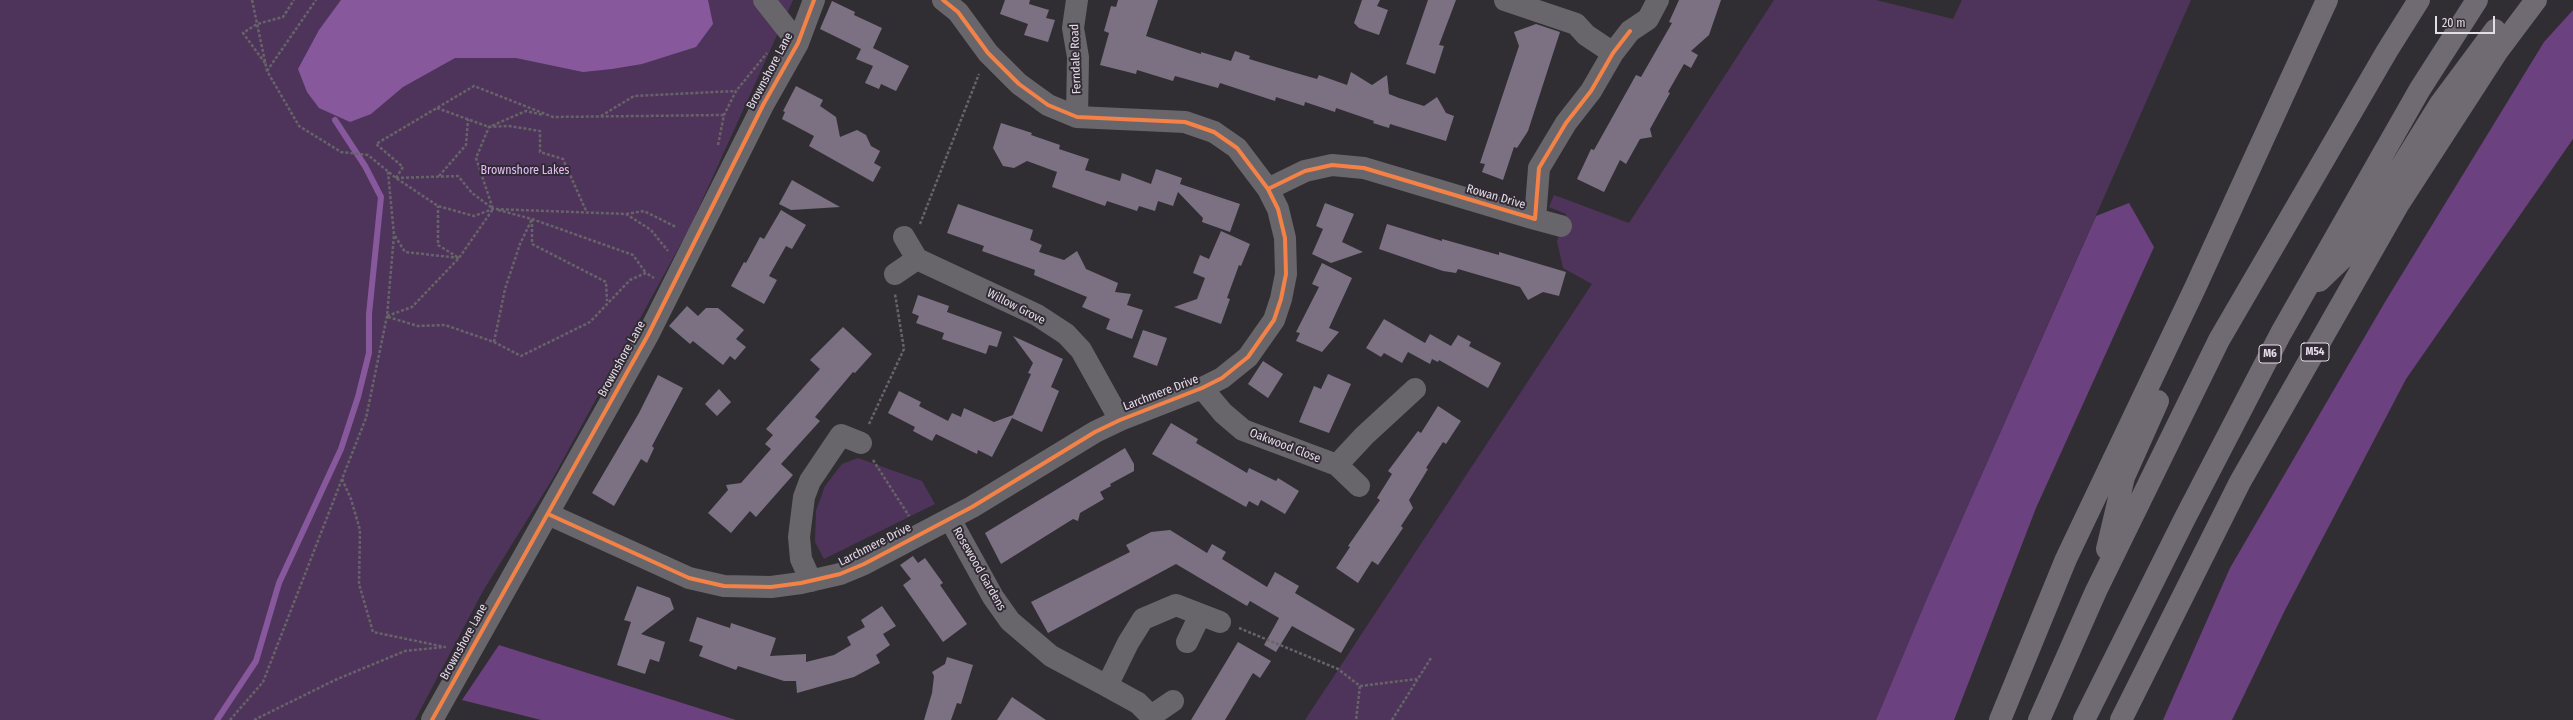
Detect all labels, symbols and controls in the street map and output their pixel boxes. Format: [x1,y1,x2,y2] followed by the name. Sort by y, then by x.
[2437,8,2497,34] scale bar
[2442,16,2466,30] text: 20 m
[1068,24,1084,94] street label: Ferndale Road
[744,30,796,112] street label: Brownshore Lane
[481,164,569,178] park label: Brownshore Lakes
[1465,182,1527,212] street label: Rowan Drive
[984,286,1048,328] street label: Willow Grove
[595,318,649,400] street label: Brownshore Lane
[2301,343,2329,361] road number: M54
[2259,345,2281,363] road number: M6
[1121,372,1201,414] street label: Larchmere Drive
[1247,426,1323,466] street label: Oakwood Close
[836,521,914,569] street label: Larchmere Drive
[949,525,1009,613] street label: Rosewood Gardens
[437,601,491,683] street label: Brownshore Lane

